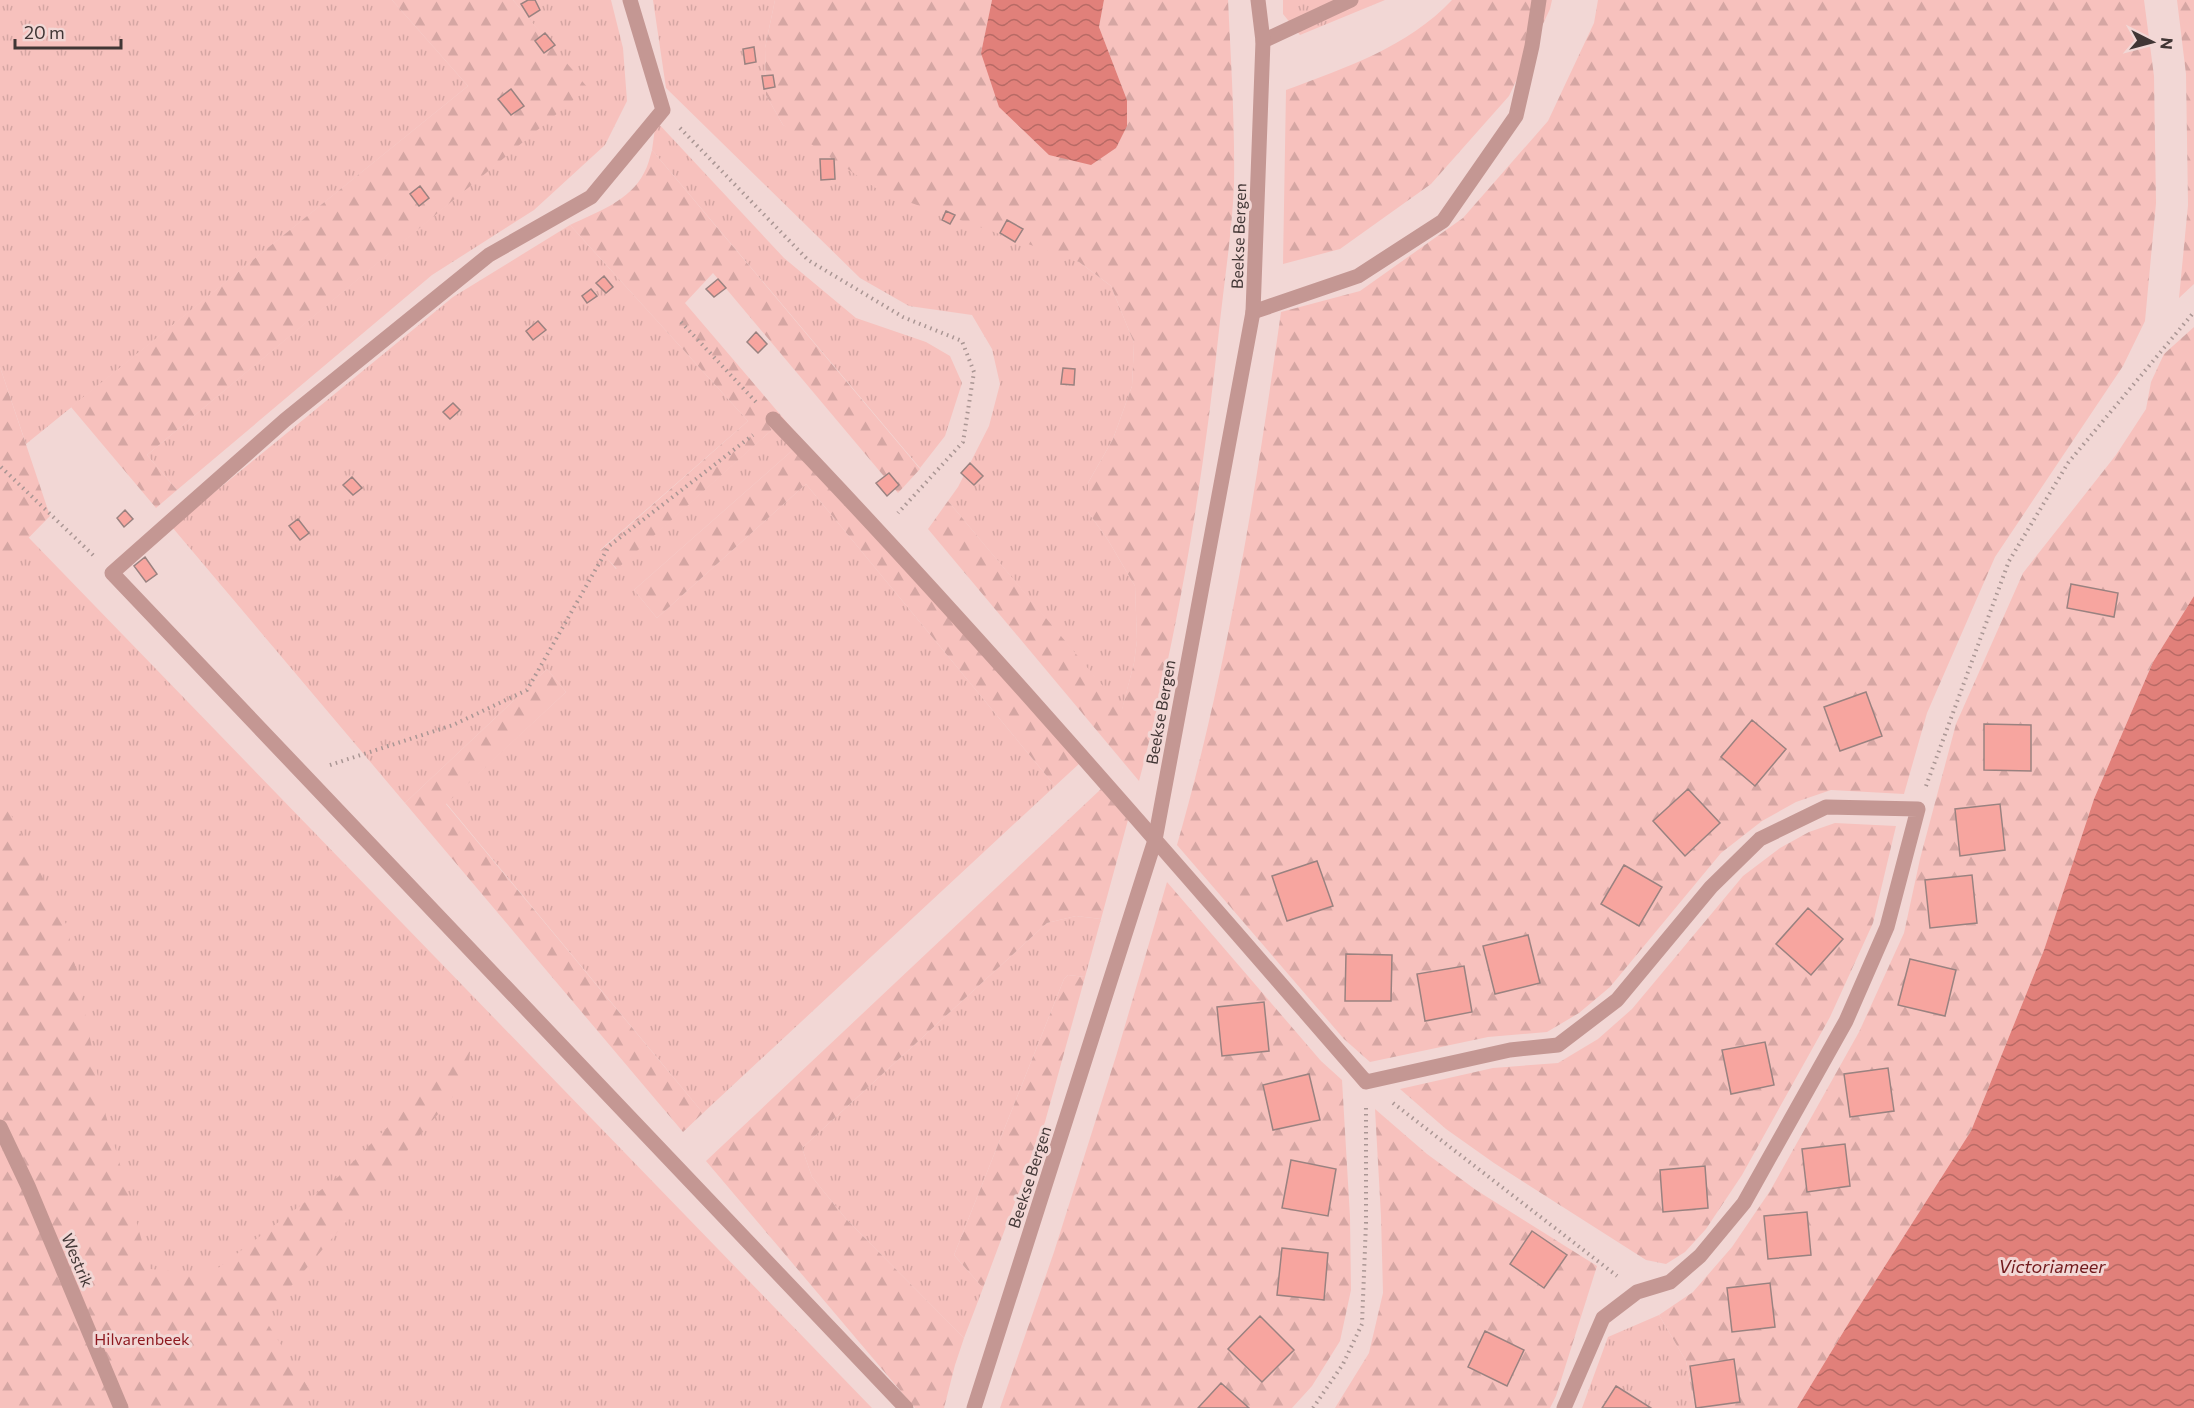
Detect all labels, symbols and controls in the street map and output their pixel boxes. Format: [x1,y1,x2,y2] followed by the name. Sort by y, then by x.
[15,12,122,50] scale bar
[2122,12,2182,72] north arrow
[24,21,65,43] text: 20 m
[2157,37,2177,51] text: N
[1227,183,1249,289] street label: Beekse Bergen
[1141,658,1179,766] street label: Beekse Bergen
[1004,1124,1054,1230] street label: Beekse Bergen
[58,1230,98,1290] street label: Westrik
[1998,1255,2106,1277] water label: Victoriameer
[94,1329,190,1348] park label: Hilvarenbeek

